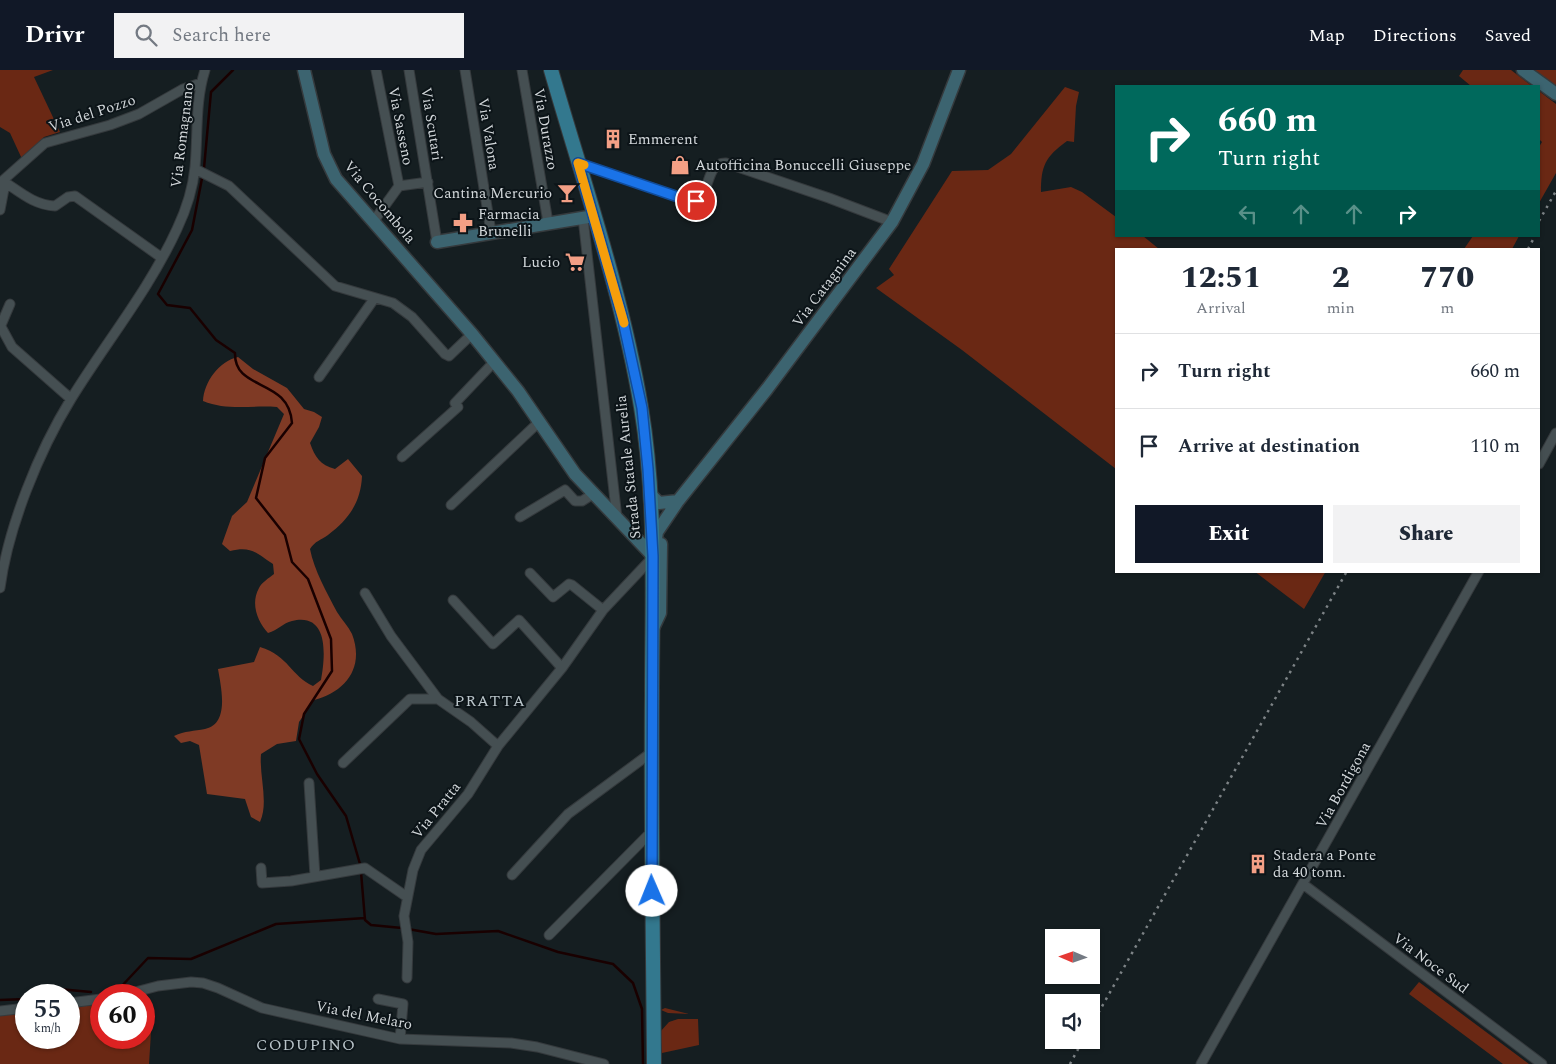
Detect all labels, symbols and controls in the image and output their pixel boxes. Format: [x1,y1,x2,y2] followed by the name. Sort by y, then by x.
[114,13,464,58] search box
[25,17,84,53] text: Drivr
[132,21,160,49] icon: search
[172,21,271,50] text: Search here
[1309,22,1345,49] text: Map
[1373,22,1457,49] text: Directions
[1485,22,1531,49] text: Saved
[165,81,200,189] street label: Via Romagnano
[382,85,419,167] street label: Via Sasseno
[414,86,449,162] street label: Via Scutari
[527,86,564,172] street label: Via Durazzo
[46,89,139,138] street label: Via del Pozzo
[1218,94,1317,147] text: 660 m
[471,96,506,173] street label: Via Valona
[1135,105,1200,170] icon: right
[602,128,624,150] building icon: Emmerent
[628,128,698,151] place label: Emmerent
[1218,142,1320,175] text: Turn right
[669,154,691,176] shop icon: Autofficina Bonuccelli Giuseppe
[695,154,911,177] place label: Autofficina Bonuccelli Giuseppe
[338,156,422,249] street label: Via Cocombola
[675,180,717,222] pin
[433,182,552,205] place label: Cantina Mercurio
[556,182,578,204] bar icon: Cantina Mercurio
[682,187,710,215] icon: arrive
[1234,200,1262,228] icon: left
[1287,200,1315,228] icon: ahead
[1340,200,1368,228] icon: ahead
[1393,200,1421,228] icon: right
[478,203,540,243] place label: Farmacia Brunelli
[452,212,474,234] pharmacy icon: Farmacia Brunelli
[787,242,863,332] street label: Via Catagnina
[522,251,560,274] place label: Lucio
[564,251,586,273] supermarket icon: Lucio
[1181,255,1261,301] text: 12:51
[1332,255,1350,301] text: 2
[1420,255,1474,301] text: 770
[1196,296,1246,320] text: Arrival
[1327,296,1355,320] text: min
[1440,296,1454,320] text: m
[1135,357,1163,385] icon: right
[1178,357,1271,386] text: Turn right
[1470,357,1520,386] text: 660 m
[609,393,647,540] street label: Strada Statale Aurelia
[1135,432,1163,460] icon: arrive
[1178,432,1360,461] text: Arrive at destination
[1470,432,1520,461] text: 110 m
[1135,505,1323,563] button: Exit
[1333,505,1520,563] button: Share
[454,689,526,713] district label: PRATTA
[1310,737,1377,833] street label: Via Bordigona
[406,776,467,844] street label: Via Pratta
[1273,844,1376,884] place label: Stadera a Ponte da 40 tonn.
[1247,853,1269,875] building icon: Stadera a Ponte da 40 tonn.
[625,864,677,916] position arrow
[1388,927,1474,1000] street label: Via Noce Sud
[1045,929,1100,984] north arrow
[1045,929,1100,1049] map controls
[90,984,155,1049] speed limit sign: 60
[33,991,62,1029] text: 55
[1045,994,1100,1049] button: sound
[314,995,414,1036] street label: Via del Melaro
[34,1019,61,1038] text: km/h
[256,1033,356,1057] district label: CODUPINO

